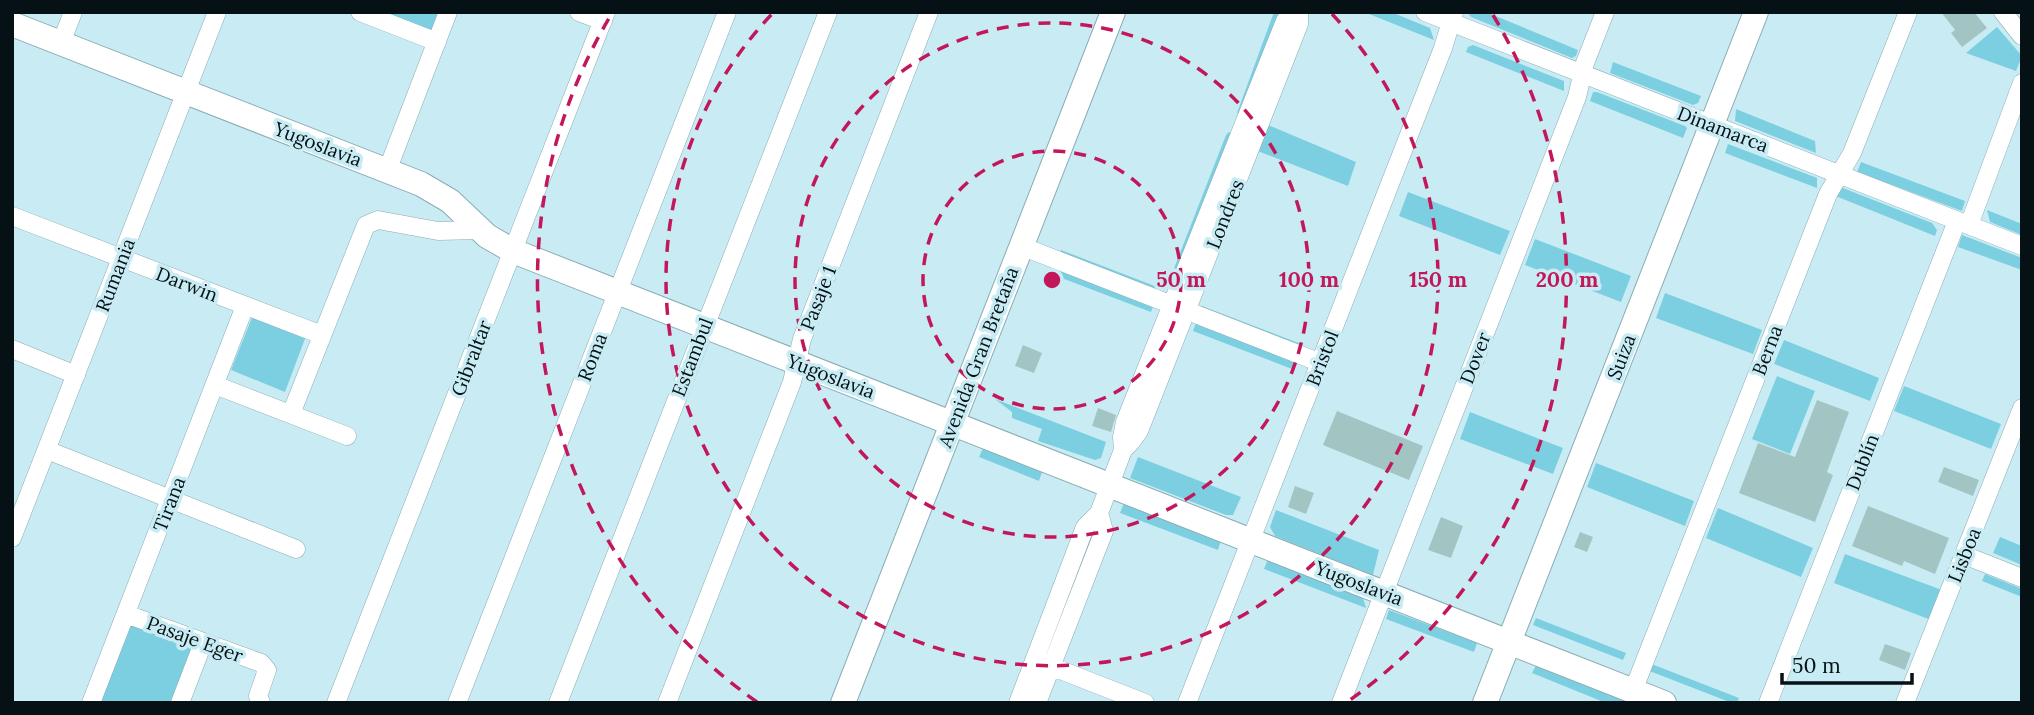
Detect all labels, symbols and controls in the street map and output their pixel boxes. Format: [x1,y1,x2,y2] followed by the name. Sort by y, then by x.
[1674,101,1772,157] street label: Dinamarca
[270,116,366,172] street label: Yugoslavia
[1201,176,1249,252] street label: Londres
[90,235,140,315] street label: Rumania
[153,261,221,307] street label: Darwin
[795,262,841,334] street label: Pasaje 1
[932,263,1024,452] street label: Avenida Gran Bretaña
[1156,266,1206,293] text: 50 m
[1279,266,1339,293] text: 100 m
[1409,266,1467,293] text: 150 m
[1536,266,1598,293] text: 200 m
[1040,268,1064,292] centre of rings
[666,314,718,400] street label: Estambul
[446,316,497,399] street label: Gibraltar
[1747,321,1788,378] street label: Berna
[1300,327,1344,389] street label: Bristol
[1454,328,1496,387] street label: Dover
[572,329,612,385] street label: Roma
[1601,331,1641,383] street label: Suiza
[783,348,879,404] street label: Yugoslavia
[1840,430,1884,494] street label: Dublín
[148,473,190,535] street label: Tirana
[1942,524,1986,586] street label: Lisboa
[1311,555,1407,611] street label: Yugoslavia
[144,611,247,668] street label: Pasaje Eger
[1782,642,1912,686] scale bar
[1792,652,1841,679] text: 50 m

